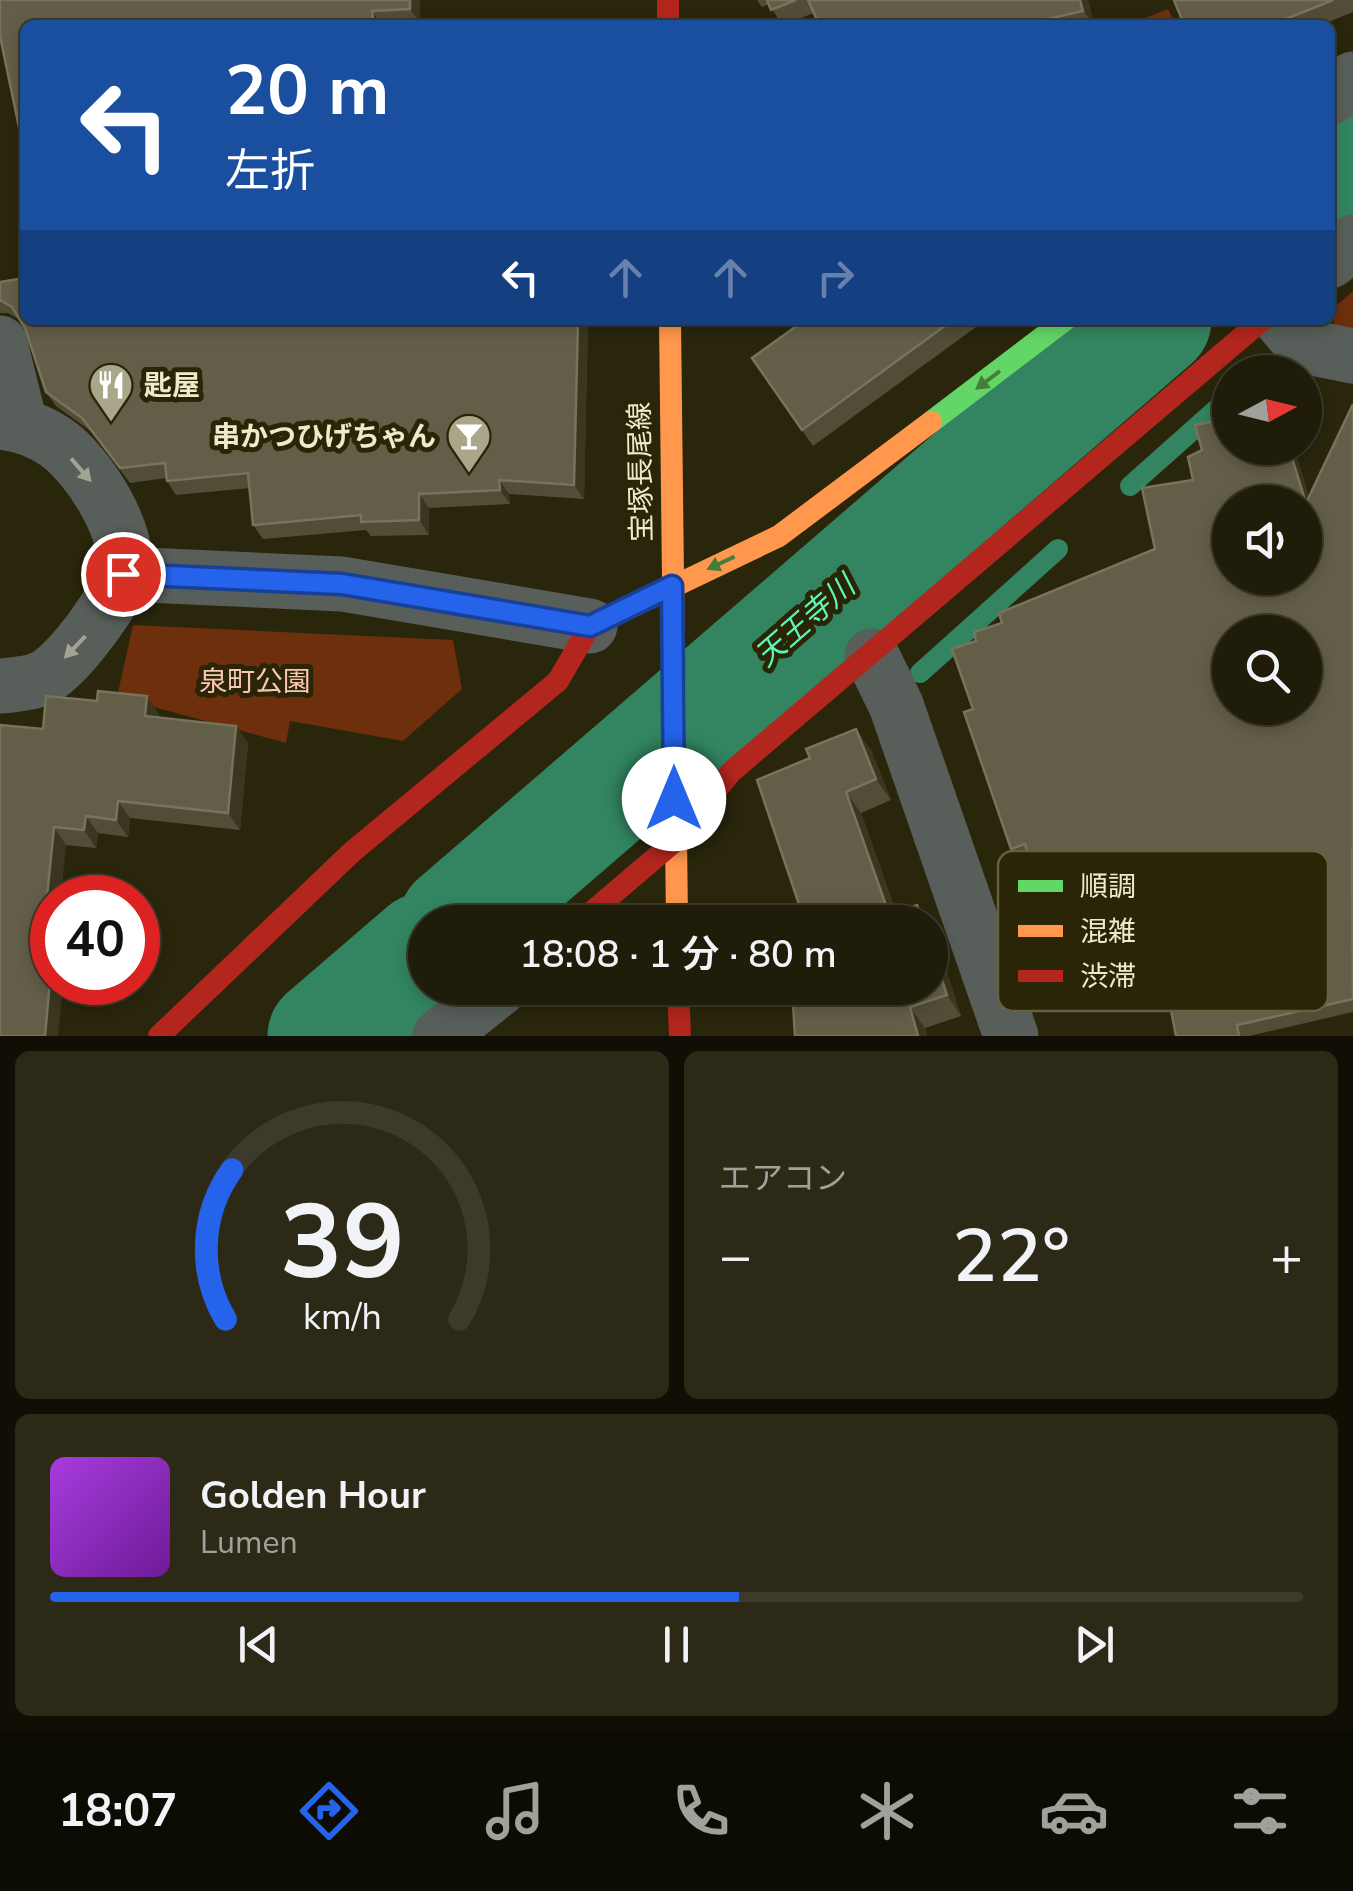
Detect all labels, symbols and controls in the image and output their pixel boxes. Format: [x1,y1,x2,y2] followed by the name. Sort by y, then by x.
[225,43,389,139] text: 20 m
[60,60,190,190] icon: left
[225,141,315,202] text: 左折
[493,250,548,305] icon: left
[598,250,653,305] icon: ahead
[703,250,758,305] icon: ahead
[808,250,863,305] icon: right
[1212,355,1322,465] north arrow
[1212,355,1322,725] map controls
[88,362,134,423] restaurant icon: 匙屋
[144,367,200,405] place label: 匙屋
[975,370,1001,390] one-way arrow
[621,402,661,542] street label: 宝塚長尾線
[446,413,492,474] bar icon: 串かつひげちゃん
[212,418,436,456] place label: 串かつひげちゃん
[69,457,91,482] one-way arrow
[1212,485,1322,595] button: sound
[81,532,166,617] pin
[96,547,151,602] icon: arrive
[706,554,735,571] one-way arrow
[747,565,866,676] water label: 天王寺川
[1212,615,1322,725] button: search
[64,635,87,659] one-way arrow
[199,663,311,701] park label: 泉町公園
[622,747,726,851] position arrow
[998,851,1328,1011] legend
[1080,868,1136,906] text: 順調
[30,875,160,1005] speed limit sign: 40
[1080,913,1136,951] text: 混雑
[519,929,837,980] text: 18:08 · 1 分 · 80 m
[1080,958,1136,996] text: 渋滞
[719,1157,847,1200] text: エアコン
[280,1172,404,1314] text: 39
[952,1205,1070,1307] text: 22°
[719,1219,752,1294] text: −
[1270,1219,1303,1294] text: +
[303,1293,381,1342] text: km/h
[200,1470,426,1521] text: Golden Hour
[200,1521,298,1564] text: Lumen
[231,1617,286,1672] icon: previous
[649,1617,704,1672] icon: pause
[1067,1617,1122,1672] icon: next
[294,1776,364,1846] icon: directions
[480,1776,550,1846] icon: music
[666,1776,736,1846] icon: phone
[852,1776,922,1846] icon: climate
[1039,1776,1109,1846] icon: car
[1225,1776,1295,1846] icon: filters
[58,1781,177,1842] text: 18:07

